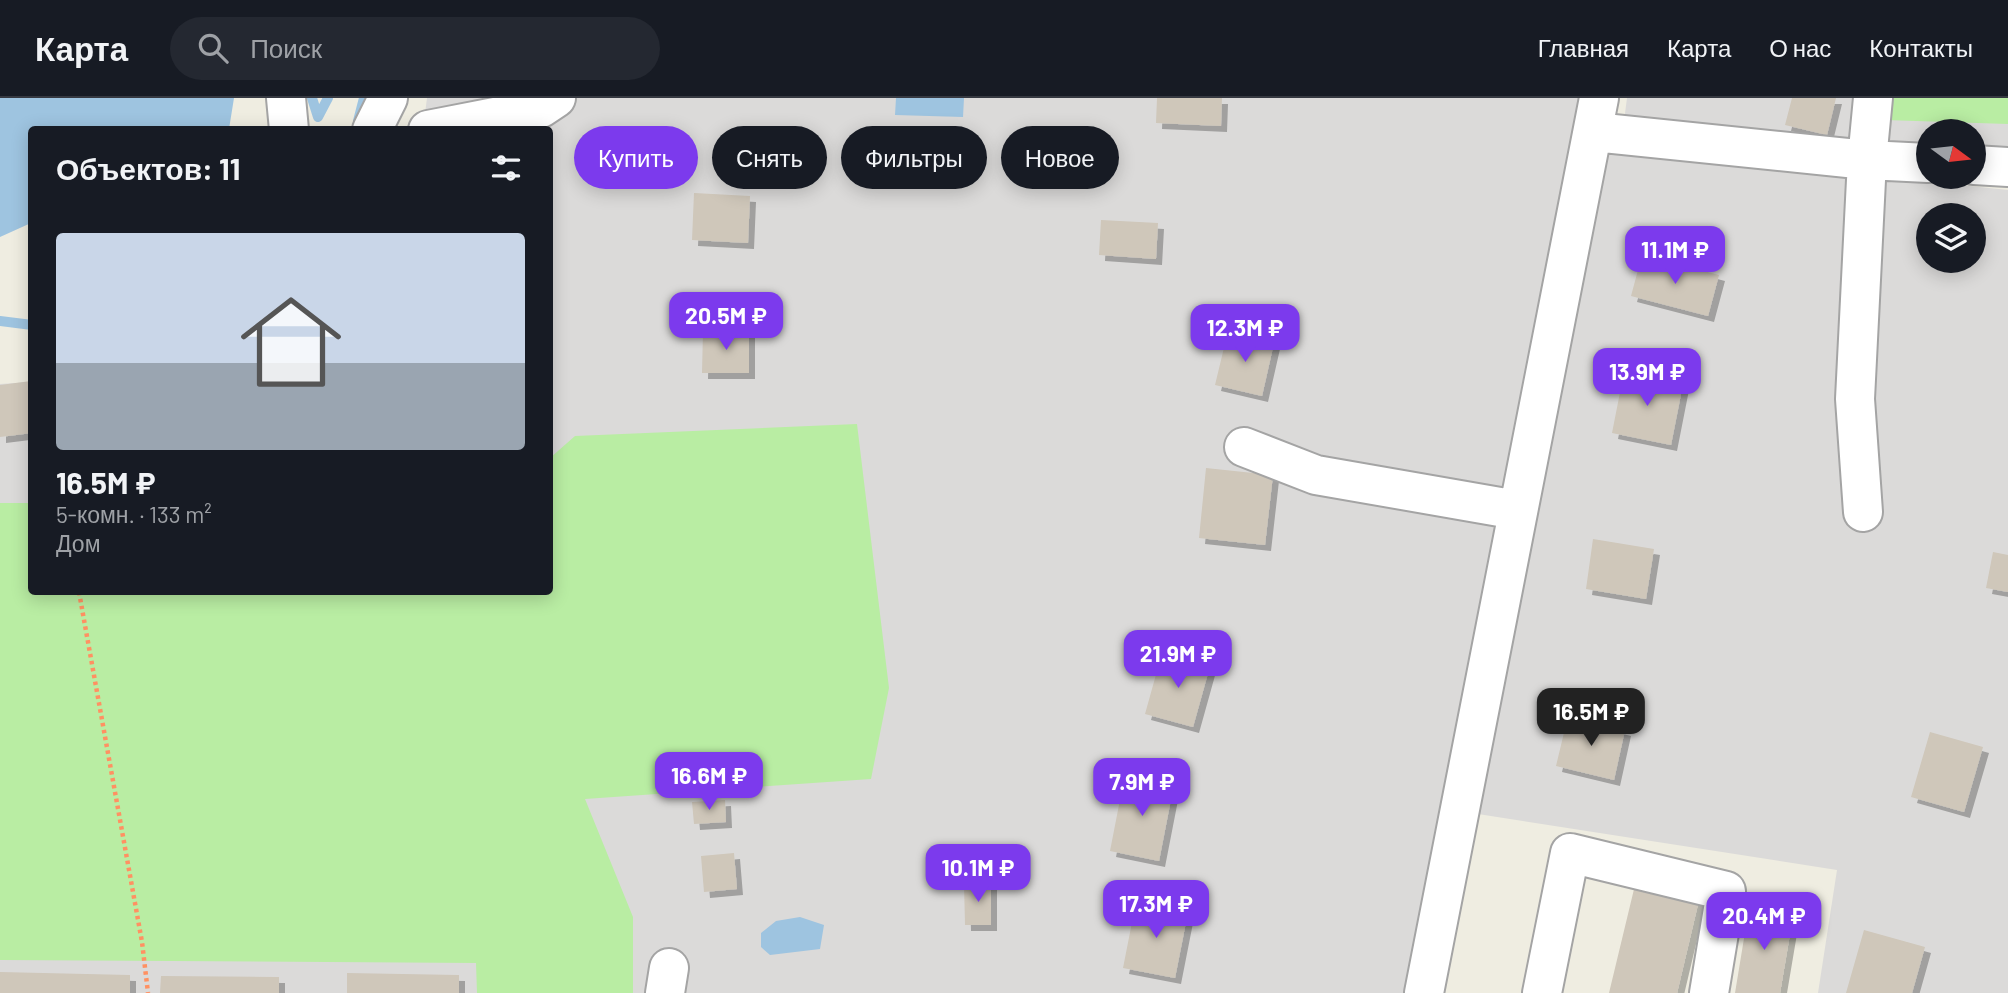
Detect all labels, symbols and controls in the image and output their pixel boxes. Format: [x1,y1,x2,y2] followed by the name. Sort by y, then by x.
[170,17,660,80] search box
[35,28,128,68] text: Карта
[194,29,232,67] icon: search
[250,32,322,63] text: Поиск
[1538,33,1629,62] text: Главная
[1667,33,1731,62] text: Карта
[1769,33,1831,62] text: О нас
[1869,33,1973,62] text: Контакты
[1916,119,1986,189] north arrow
[1916,119,1986,273] map controls
[574,126,698,189] chip: Купить
[712,126,827,189] chip: Снять
[841,126,987,189] chip: Фильтры
[1001,126,1119,189] chip: Новое
[487,149,525,187] icon: filters
[56,150,240,186] text: Объектов: 11
[1916,203,1986,273] button: layers
[1610,226,1740,286] pin: 11.1M ₽
[1641,235,1709,263] text: 11.1M ₽
[228,279,354,405] icon: home
[661,292,791,352] pin: 20.5M ₽
[685,301,767,329] text: 20.5M ₽
[1180,304,1310,364] pin: 12.3M ₽
[1207,313,1283,341] text: 12.3M ₽
[1582,348,1712,408] pin: 13.9M ₽
[1609,357,1685,385] text: 13.9M ₽
[56,464,155,500] text: 16.5M ₽
[56,500,212,528] text: 5-комн. · 133 m²
[56,529,100,557] text: Дом
[1113,630,1243,690] pin: 21.9M ₽
[1140,639,1216,667] text: 21.9M ₽
[1526,688,1656,748] pin: 16.5M ₽
[1553,697,1629,725] text: 16.5M ₽
[644,752,774,812] pin: 16.6M ₽
[1085,758,1199,818] pin: 7.9M ₽
[671,761,747,789] text: 16.6M ₽
[1109,767,1175,795] text: 7.9M ₽
[913,844,1043,904] pin: 10.1M ₽
[942,853,1014,881] text: 10.1M ₽
[1091,880,1221,940] pin: 17.3M ₽
[1119,889,1193,917] text: 17.3M ₽
[1699,892,1829,952] pin: 20.4M ₽
[1722,901,1806,929] text: 20.4M ₽

